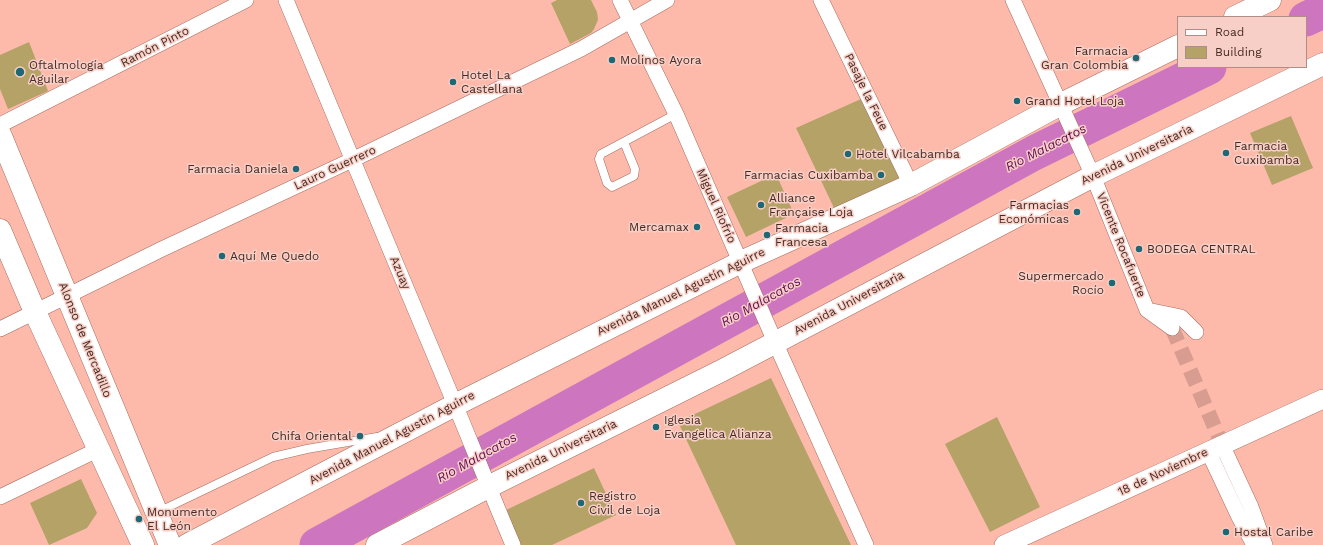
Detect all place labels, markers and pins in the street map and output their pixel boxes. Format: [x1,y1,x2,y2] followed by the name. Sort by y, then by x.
[1041,44,1128,72] place label: Farmacia Gran Colombia
[620,53,702,67] place label: Molinos Ayora
[1131,53,1141,63] marker: Farmacia Gran Colombia
[607,55,617,65] marker: Molinos Ayora
[29,58,103,86] place label: Oftalmología Aguilar
[14,66,26,78] marker: Oftalmología Aguilar
[461,68,523,96] place label: Hotel La Castellana
[448,77,458,87] marker: Hotel La Castellana
[1025,94,1124,108] place label: Grand Hotel Loja
[1012,96,1022,106] marker: Grand Hotel Loja
[1234,139,1299,167] place label: Farmacia Cuxibamba
[856,147,960,161] place label: Hotel Vilcabamba
[1221,148,1231,158] marker: Farmacia Cuxibamba
[843,149,853,159] marker: Hotel Vilcabamba
[187,162,288,176] place label: Farmacia Daniela
[291,164,301,174] marker: Farmacia Daniela
[744,168,873,182] place label: Farmacias Cuxibamba
[876,170,886,180] marker: Farmacias Cuxibamba
[769,191,853,219] place label: Alliance Française Loja
[999,198,1069,226] place label: Farmacias Económicas
[756,200,766,210] marker: Alliance Française Loja
[1072,207,1082,217] marker: Farmacias Económicas
[629,220,689,234] place label: Mercamax
[775,221,828,249] place label: Farmacia Francesa
[692,222,702,232] marker: Mercamax
[762,230,772,240] marker: Farmacia Francesa
[1147,242,1256,256] place label: BODEGA CENTRAL
[1134,244,1144,254] marker: BODEGA CENTRAL
[230,249,319,263] place label: Aquí Me Quedo
[217,251,227,261] marker: Aquí Me Quedo
[1018,269,1104,297] place label: Supermercado Rocío
[1107,278,1117,288] marker: Supermercado Rocío
[664,413,772,441] place label: Iglesia Evangelica Alianza
[651,422,661,432] marker: Iglesia Evangelica Alianza
[271,429,352,443] place label: Chifa Oriental
[355,431,365,441] marker: Chifa Oriental
[589,489,660,517] place label: Registro Civil de Loja
[576,498,586,508] marker: Registro Civil de Loja
[147,505,217,533] place label: Monumento El León
[134,514,144,524] marker: Monumento El León
[1234,525,1313,539] place label: Hostal Caribe
[1221,527,1231,537] marker: Hostal Caribe

